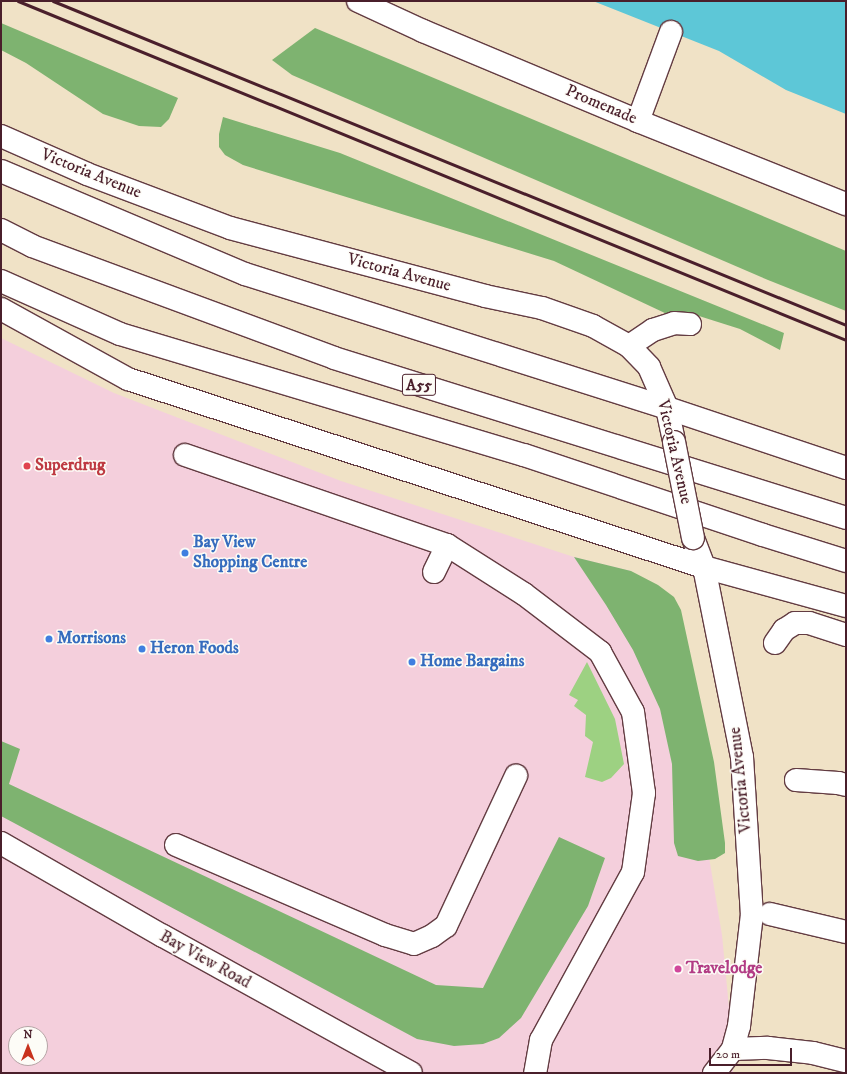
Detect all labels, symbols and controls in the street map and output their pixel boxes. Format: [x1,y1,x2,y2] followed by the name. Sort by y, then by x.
[562,81,640,129] street label: Promenade
[38,145,144,203] street label: Victoria Avenue
[345,249,453,297] street label: Victoria Avenue
[401,371,437,399] road number: A55
[652,398,696,506] street label: Victoria Avenue
[35,456,105,476] place label: Superdrug
[22,461,32,471] marker: Superdrug
[193,533,307,573] place label: Bay View Shopping Centre
[180,548,190,558] marker: Bay View Shopping Centre
[57,629,126,649] place label: Morrisons
[44,634,54,644] marker: Morrisons
[150,639,239,659] place label: Heron Foods
[137,644,147,654] marker: Heron Foods
[420,652,524,672] place label: Home Bargains
[407,657,417,667] marker: Home Bargains
[725,726,757,834] street label: Victoria Avenue
[156,927,254,993] street label: Bay View Road
[686,959,762,979] place label: Travelodge
[673,964,683,974] marker: Travelodge
[8,1026,48,1066] north arrow
[23,1028,33,1042] text: N
[711,1040,794,1066] scale bar
[716,1047,740,1062] text: 20 m

